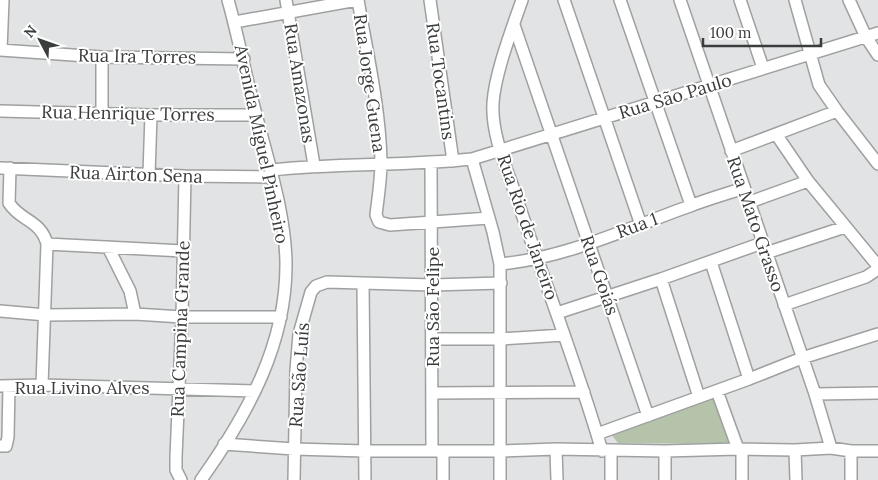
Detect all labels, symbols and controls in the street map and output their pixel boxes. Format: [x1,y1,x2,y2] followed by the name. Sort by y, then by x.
[349,12,391,154] street label: Rua Jorge Guena
[15,15,65,65] north arrow
[703,15,820,47] scale bar
[20,21,41,41] text: N
[421,21,461,141] street label: Rua Tocantins
[279,22,321,144] street label: Rua Amazonas
[710,23,751,42] text: 100 m
[229,41,294,246] street label: Avenida Miguel Pinheiro
[78,43,196,69] street label: Rua Ira Torres
[616,68,734,124] street label: Rua São Paulo
[41,100,215,126] street label: Rua Henrique Torres
[492,151,564,303] street label: Rua Rio de Janeiro
[722,153,790,295] street label: Rua Mato Grasso
[69,160,203,188] street label: Rua Airton Sena
[613,207,661,243] street label: Rua 1
[576,232,624,318] street label: Rua Goiás
[165,240,195,418] street label: Rua Campina Grande
[421,246,444,367] street label: Rua São Felipe
[284,322,314,428] street label: Rua São Luís
[14,376,150,399] street label: Rua Livino Alves

